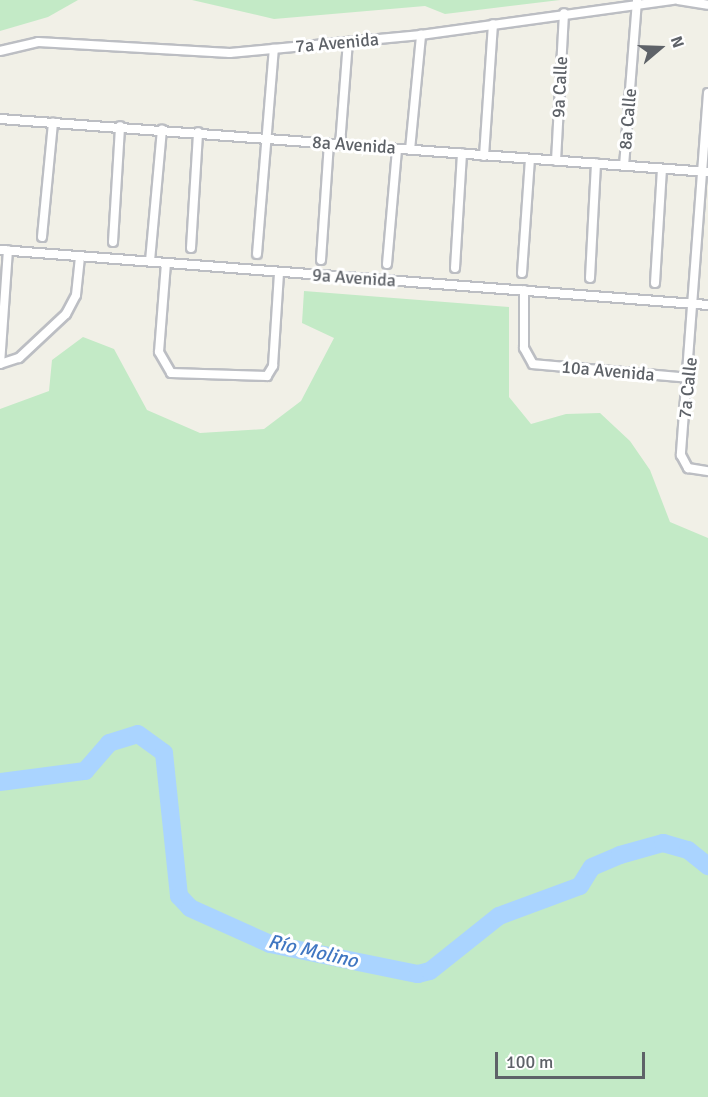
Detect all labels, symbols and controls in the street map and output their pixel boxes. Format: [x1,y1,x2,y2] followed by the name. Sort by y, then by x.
[630,18,690,78] north arrow
[294,29,380,57] street label: 7a Avenida
[666,34,688,51] text: N
[548,56,572,118] street label: 9a Calle
[615,87,641,151] street label: 8a Calle
[311,131,397,159] street label: 8a Avenida
[311,264,397,292] street label: 9a Avenida
[560,356,656,386] street label: 10a Avenida
[674,356,702,420] street label: 7a Calle
[266,929,360,973] water label: Río Molino
[498,1040,648,1078] scale bar
[506,1051,553,1073] text: 100 m

